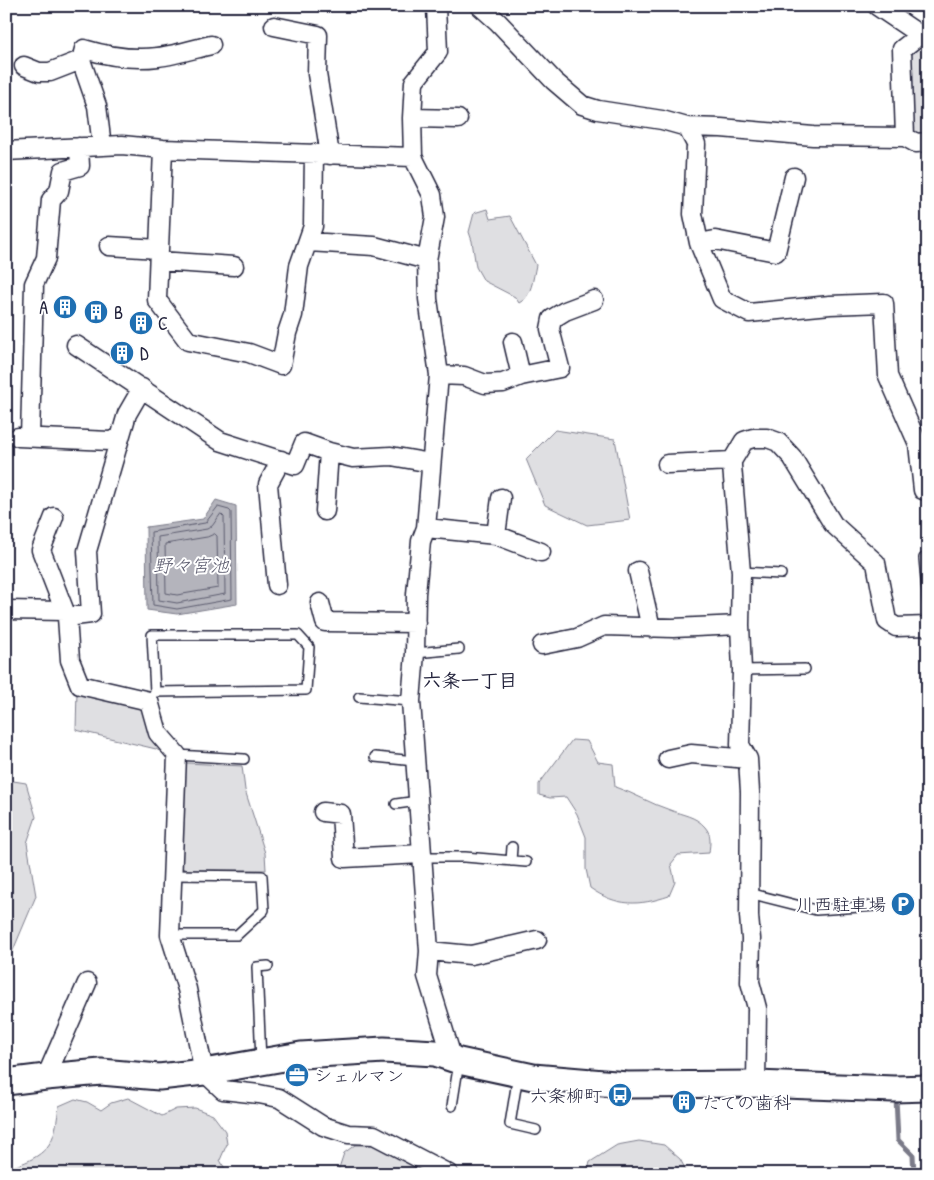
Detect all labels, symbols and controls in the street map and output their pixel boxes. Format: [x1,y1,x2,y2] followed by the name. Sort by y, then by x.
[52,294,78,320] building icon: A
[39,295,48,320] place label: A
[83,299,109,325] building icon: B
[114,300,123,325] place label: B
[128,310,154,336] building icon: C
[158,311,168,336] place label: C
[109,340,135,366] building icon: D
[140,341,149,366] place label: D
[153,552,230,578] water label: 野々宮池
[422,667,518,693] district label: 六条一丁目
[890,891,916,917] parking icon: 川西駐車場
[796,892,886,917] place label: 川西駐車場
[284,1062,310,1088] office icon: シェルマン
[314,1063,404,1088] place label: シェルマン
[607,1082,633,1108] bus stop icon: 六条柳町
[530,1083,602,1108] place label: 六条柳町
[671,1089,697,1115] building icon: たての歯科
[702,1090,791,1115] place label: たての歯科

